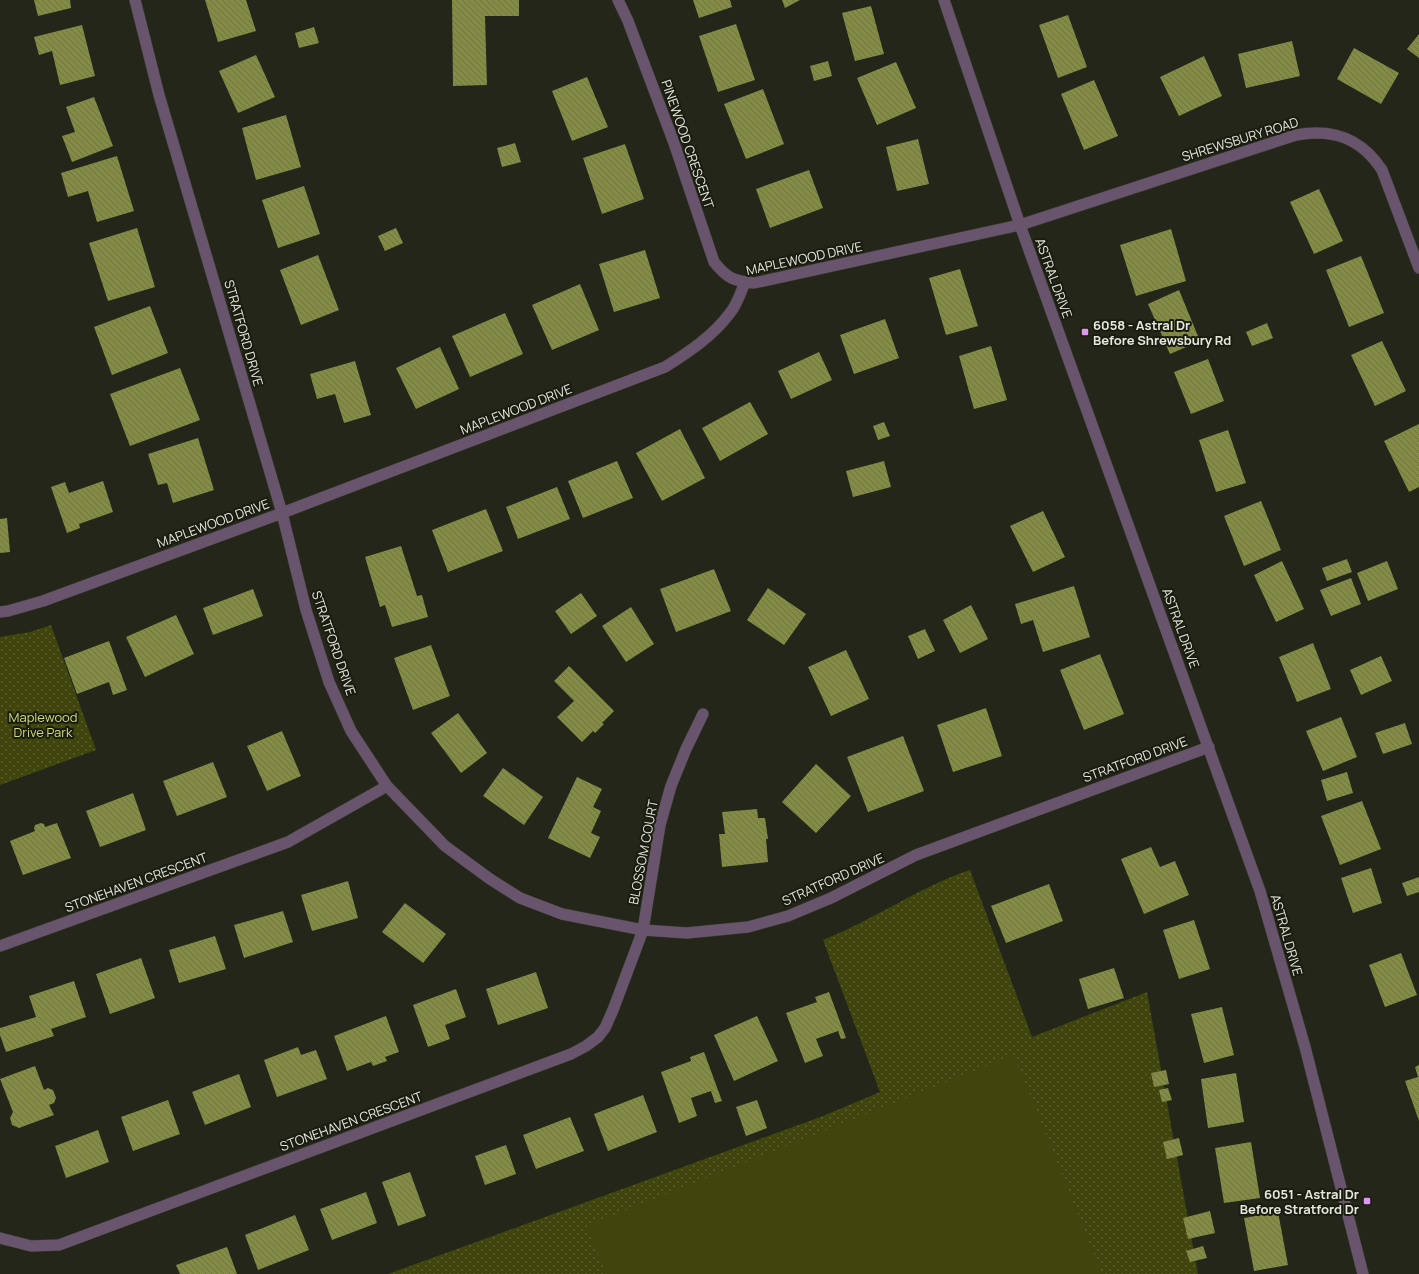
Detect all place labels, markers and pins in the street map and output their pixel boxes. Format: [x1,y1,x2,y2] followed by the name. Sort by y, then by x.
[1093,316,1231,349] place label: 6058 - Astral Dr Before Shrewsbury Rd
[1080,327,1090,337] marker: 6058 - Astral Dr Before Shrewsbury Rd
[1240,1185,1359,1218] place label: 6051 - Astral Dr Before Stratford Dr
[1362,1196,1372,1206] marker: 6051 - Astral Dr Before Stratford Dr

